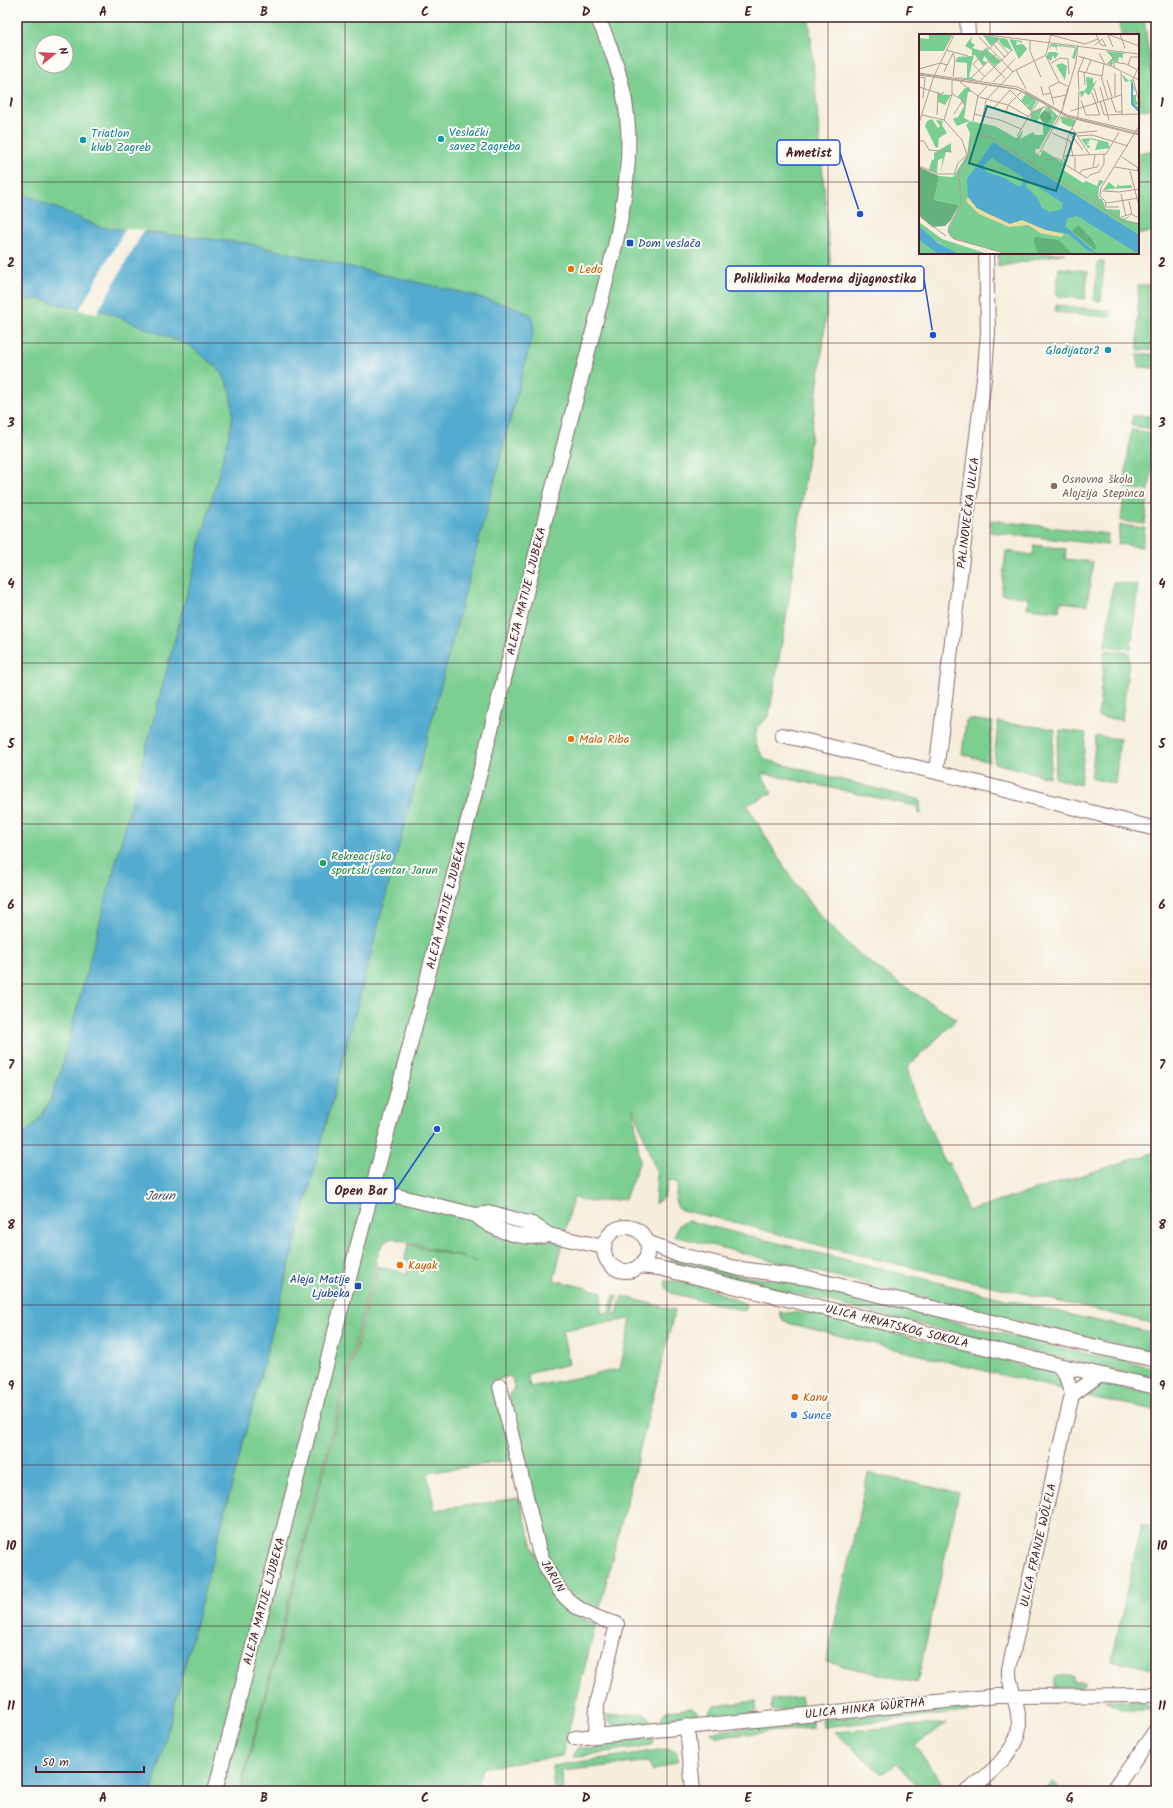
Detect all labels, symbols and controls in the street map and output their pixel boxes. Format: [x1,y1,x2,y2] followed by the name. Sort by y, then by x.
[99,2,107,23] text: A
[260,2,268,23] text: B
[421,2,429,23] text: C
[582,2,591,23] text: D
[744,2,752,23] text: E
[905,2,913,23] text: F
[1066,2,1074,23] text: G
[34,34,74,74] north arrow
[919,34,1139,254] inset map
[53,45,72,57] text: N
[9,93,13,114] text: 1
[1160,93,1164,114] text: 1
[449,123,521,156] place label: Veslački savez Zagreba
[91,124,152,157] place label: Triatlon klub Zagreb
[436,134,446,144] marker: Veslački savez Zagreba
[78,135,88,145] marker: Triatlon klub Zagreb
[777,140,840,165] callout: Ametist
[786,143,832,164] text: Ametist
[638,234,701,253] place label: Dom veslača
[625,238,635,248] marker: Dom veslača
[7,253,15,274] text: 2
[1158,253,1166,274] text: 2
[579,260,602,279] place label: Ledo
[566,264,576,274] marker: Ledo
[726,266,924,291] callout: Poliklinika Moderna dijagnostika
[734,269,917,290] text: Poliklinika Moderna dijagnostika
[1046,341,1100,360] place label: Gladijator2
[1103,345,1113,355] marker: Gladijator2
[6,413,15,434] text: 3
[1157,413,1166,434] text: 3
[952,456,985,570] street label: PALINOVEČKA ULICA
[1062,470,1145,503] place label: Osnovna škola Alojzija Stepinca
[1049,481,1059,491] marker: Osnovna škola Alojzija Stepinca
[501,525,552,657] street label: ALEJA MATIJE LJUBEKA
[7,574,15,595] text: 4
[1158,574,1166,595] text: 4
[579,730,630,749] place label: Mala Riba
[7,734,16,755] text: 5
[566,734,576,744] marker: Mala Riba
[1158,734,1167,755] text: 5
[421,839,472,971] street label: ALEJA MATIJE LJUBEKA
[331,847,438,880] place label: Rekreacijsko sportski centar Jarun
[318,858,328,868] marker: Rekreacijsko sportski centar Jarun
[7,895,15,916] text: 6
[1158,895,1166,916] text: 6
[8,1055,15,1076] text: 7
[1159,1055,1166,1076] text: 7
[326,1178,395,1203] callout: Open Bar
[334,1181,389,1202] text: Open Bar
[145,1186,176,1207] water label: Jarun
[7,1215,15,1236] text: 8
[1158,1215,1166,1236] text: 8
[408,1256,438,1275] place label: Kayak
[395,1260,405,1270] marker: Kayak
[290,1270,351,1303] place label: Aleja Matije Ljubeka
[353,1281,363,1291] marker: Aleja Matije Ljubeka
[823,1299,970,1353] street label: ULICA HRVATSKOG SOKOLA
[8,1376,15,1397] text: 9
[1159,1376,1166,1397] text: 9
[803,1388,828,1407] place label: Kanu
[790,1392,800,1402] marker: Kanu
[802,1406,832,1425] place label: Sunce
[789,1410,799,1420] marker: Sunce
[1015,1481,1062,1609] street label: ULICA FRANJE WÖLFLA
[238,1535,291,1667] street label: ALEJA MATIJE LJUBEKA
[6,1536,17,1557] text: 10
[1157,1536,1168,1557] text: 10
[536,1556,570,1596] street label: JARUN
[804,1693,926,1724] street label: ULICA HINKA WÜRTHA
[7,1696,15,1717] text: 11
[1158,1696,1166,1717] text: 11
[36,1748,144,1774] scale bar
[42,1753,69,1772] text: 50 m
[99,1788,107,1808] text: A
[260,1788,268,1808] text: B
[421,1788,429,1808] text: C
[582,1788,591,1808] text: D
[744,1788,752,1808] text: E
[905,1788,913,1808] text: F
[1066,1788,1074,1808] text: G

